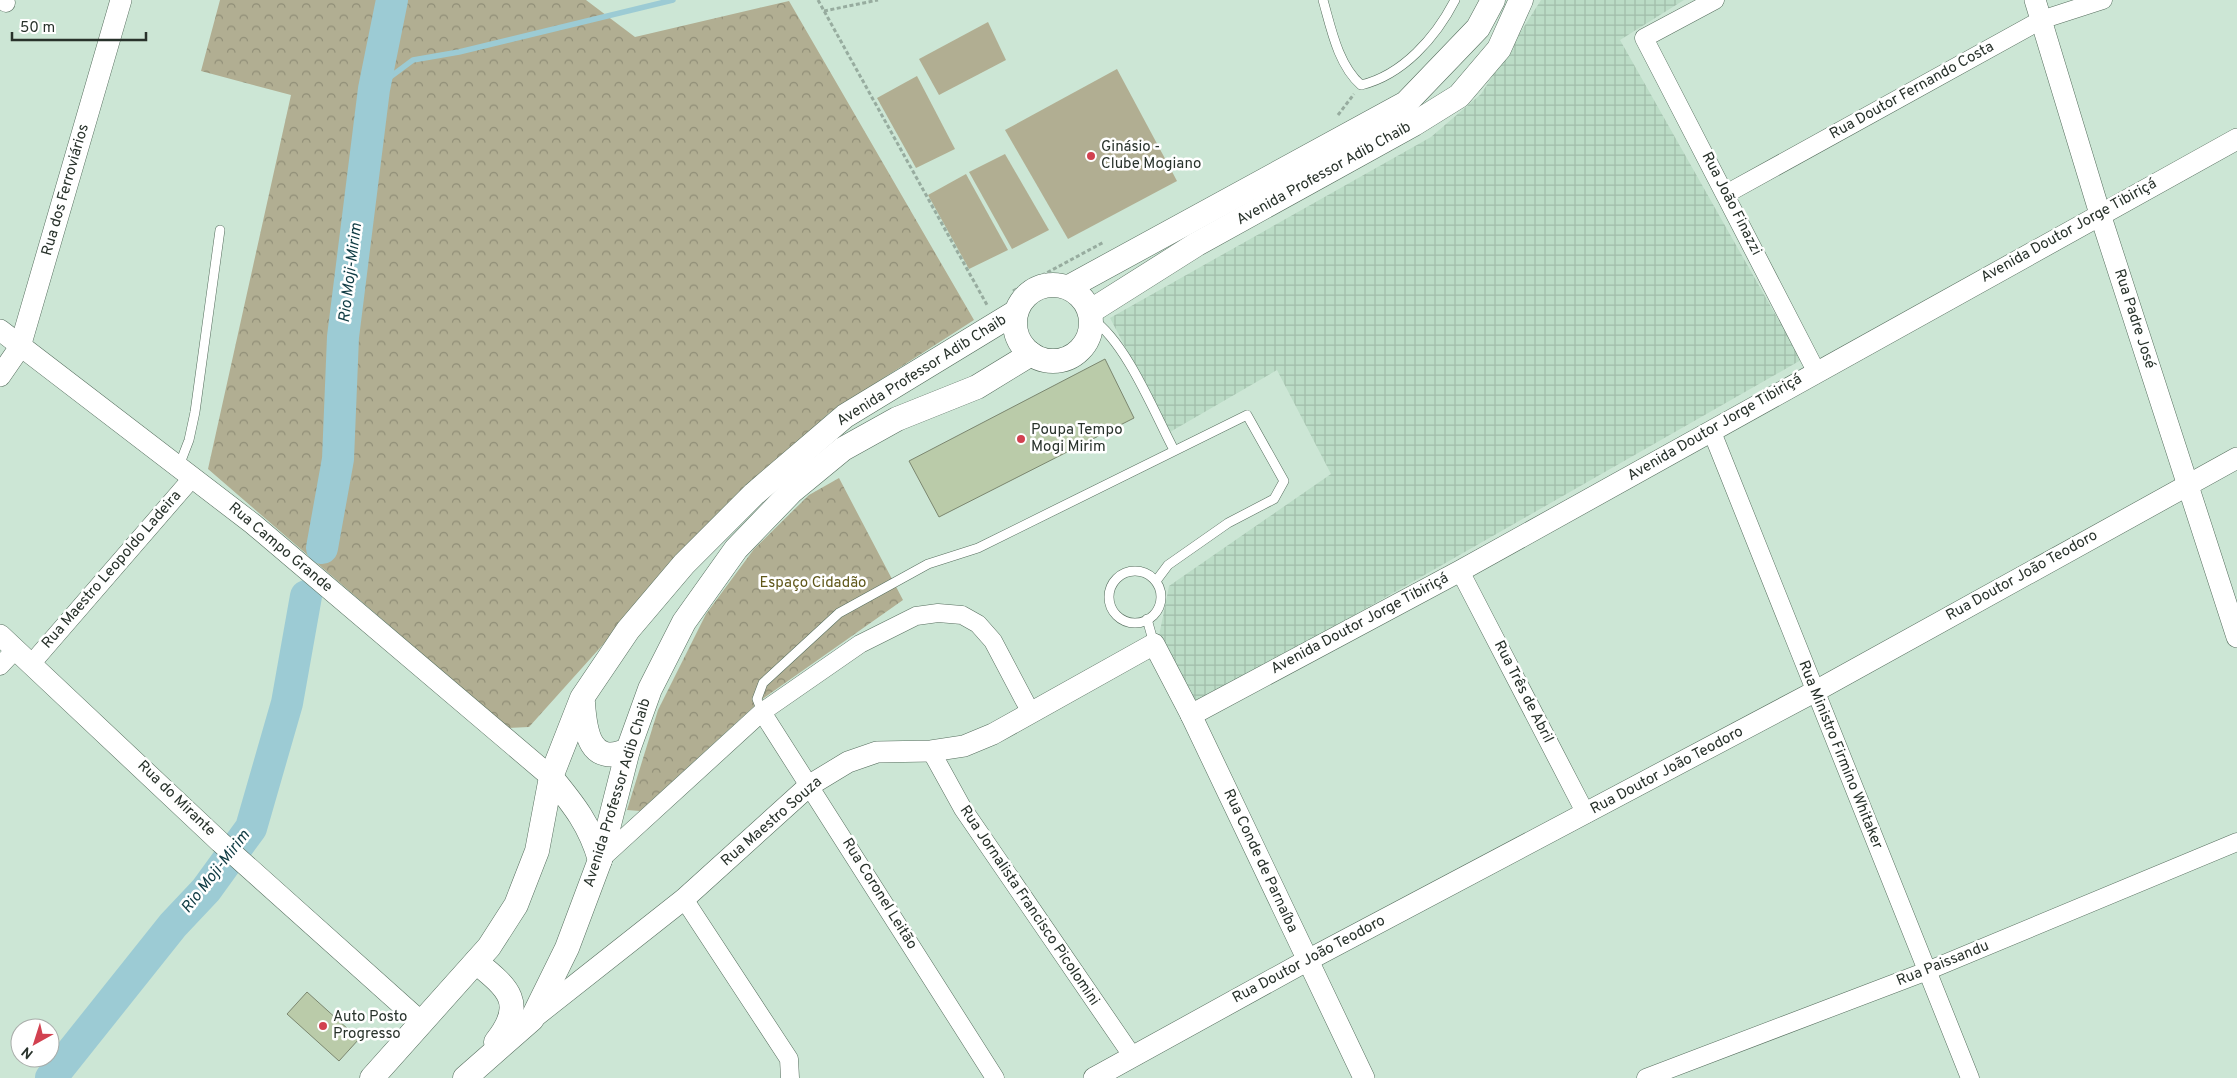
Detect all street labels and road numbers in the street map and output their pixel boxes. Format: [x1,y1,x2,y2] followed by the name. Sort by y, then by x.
[1827,38,1997,144] street label: Rua Doutor Fernando Costa
[1233,118,1415,230] street label: Avenida Professor Adib Chaib
[38,122,94,258] street label: Rua dos Ferroviários
[1697,149,1765,259] street label: Rua João Finazzi
[1978,175,2161,287] street label: Avenida Doutor Jorge Tibiriçá
[2109,267,2159,371] street label: Rua Padre José
[834,311,1010,431] street label: Avenida Professor Adib Chaib
[1624,370,1806,486] street label: Avenida Doutor Jorge Tibiriçá
[38,487,186,653] street label: Rua Maestro Leopoldo Ladeira
[224,499,336,597] street label: Rua Campo Grande
[1943,526,2101,626] street label: Rua Doutor João Teodoro
[1268,569,1452,679] street label: Avenida Doutor Jorge Tibiriçá
[1489,638,1557,746] street label: Rua Três de Abril
[1793,658,1887,852] street label: Rua Ministro Firmino Whitaker
[580,696,656,890] street label: Avenida Professor Adib Chaib
[1587,723,1747,819] street label: Rua Doutor João Teodoro
[133,757,219,841] street label: Rua do Mirante
[718,773,826,871] street label: Rua Maestro Souza
[1218,786,1302,936] street label: Rua Conde de Parnaíba
[955,802,1103,1010] street label: Rua Jornalista Francisco Picolomini
[837,835,921,953] street label: Rua Coronel Leitão
[1229,912,1389,1008] street label: Rua Doutor João Teodoro
[1894,937,1992,991] street label: Rua Paissandu

